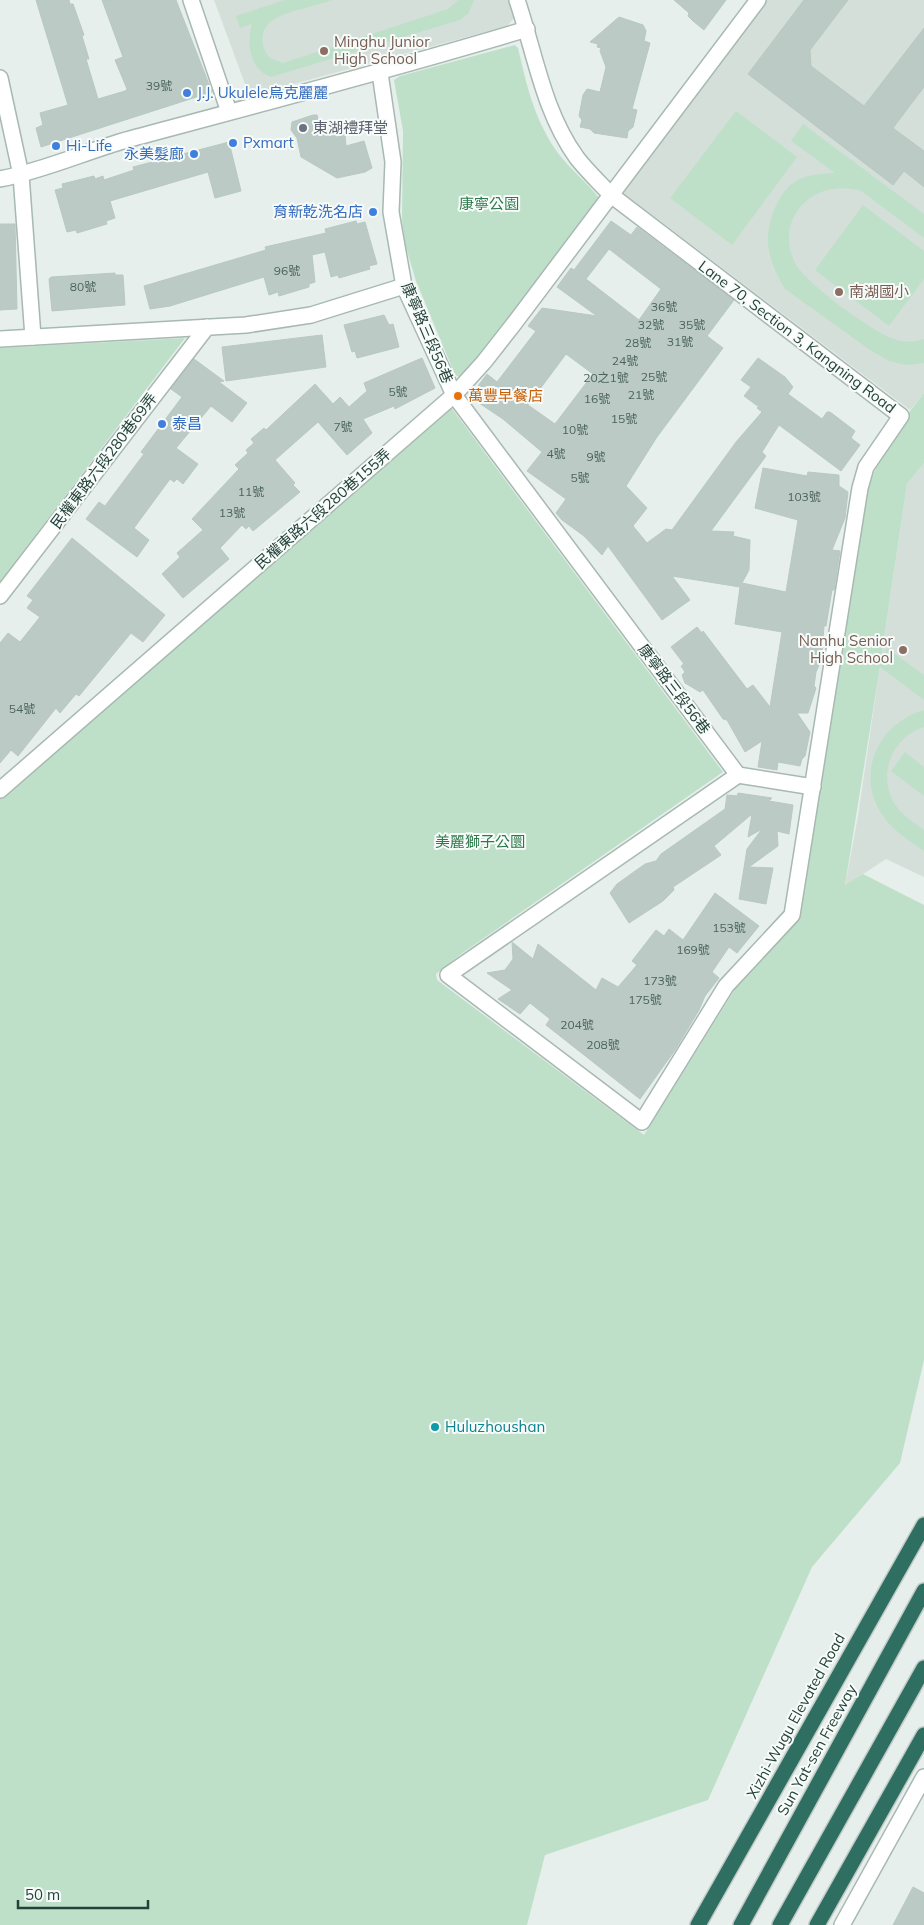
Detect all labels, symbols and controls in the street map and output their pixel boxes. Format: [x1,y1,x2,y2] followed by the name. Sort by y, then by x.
[334,32,430,68] place label: Minghu Junior High School
[318,45,330,57] marker: Minghu Junior High School
[146,78,172,93] house number: 39號
[197,83,328,102] place label: J.J. Ukulele烏克麗麗
[181,87,193,99] marker: J.J. Ukulele烏克麗麗
[313,118,388,137] place label: 東湖禮拜堂
[297,122,309,134] marker: 東湖禮拜堂
[243,133,294,152] place label: Pxmart
[66,136,112,155] place label: Hi-Life
[227,137,239,149] marker: Pxmart
[50,140,62,152] marker: Hi-Life
[124,144,184,163] place label: 永美髮廊
[188,148,200,160] marker: 永美髮廊
[459,194,519,213] park label: 康寧公園
[273,202,363,221] place label: 育新乾洗名店
[367,206,379,218] marker: 育新乾洗名店
[695,256,900,417] street label: Lane 70, Section 3, Kangning Road
[274,263,300,278] house number: 96號
[70,279,96,294] house number: 80號
[398,279,457,386] street label: 康寧路三段56巷
[849,282,909,301] place label: 南湖國小
[833,286,845,298] marker: 南湖國小
[651,299,677,314] house number: 36號
[638,317,664,332] house number: 32號
[679,317,705,332] house number: 35號
[667,334,693,349] house number: 31號
[625,335,651,350] house number: 28號
[612,353,638,368] house number: 24號
[641,369,667,384] house number: 25號
[583,370,629,385] house number: 20之1號
[388,384,408,399] house number: 5號
[468,386,543,405] place label: 萬豐早餐店
[628,387,654,402] house number: 21號
[46,389,161,532] street label: 民權東路六段280巷69弄
[452,390,464,402] marker: 萬豐早餐店
[584,391,610,406] house number: 16號
[611,411,637,426] house number: 15號
[172,414,202,433] place label: 泰昌
[156,418,168,430] marker: 泰昌
[333,419,353,434] house number: 7號
[562,422,588,437] house number: 10號
[251,444,395,573] street label: 民權東路六段280巷155弄
[546,446,566,461] house number: 4號
[586,449,606,464] house number: 9號
[570,470,590,485] house number: 5號
[238,484,264,499] house number: 11號
[787,489,821,504] house number: 103號
[219,505,245,520] house number: 13號
[799,631,894,667] place label: Nanhu Senior High School
[634,640,714,738] street label: 康寧路三段56巷
[897,644,909,656] marker: Nanhu Senior High School
[9,701,35,716] house number: 54號
[435,832,525,851] park label: 美麗獅子公圜
[712,920,746,935] house number: 153號
[676,942,710,957] house number: 169號
[643,973,677,988] house number: 173號
[628,992,662,1007] house number: 175號
[560,1017,594,1032] house number: 204號
[586,1037,620,1052] house number: 208號
[445,1417,545,1436] place label: Huluzhoushan
[429,1421,441,1433] marker: Huluzhoushan
[742,1630,849,1802] street label: Xizhi-Wugu Elevated Road
[773,1681,861,1819] street label: Sun Yat-sen Freeway
[18,1878,148,1910] scale bar
[25,1885,60,1904] text: 50 m

